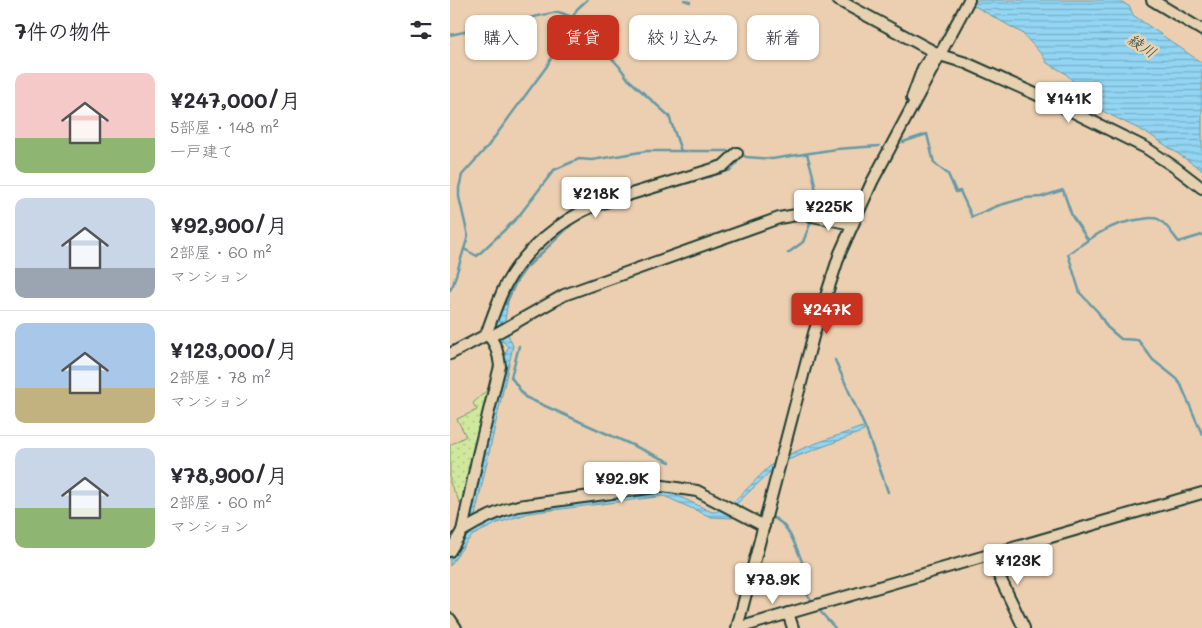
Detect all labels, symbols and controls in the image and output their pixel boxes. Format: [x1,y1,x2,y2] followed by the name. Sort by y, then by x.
[465,15,537,60] chip: 購入
[547,15,619,60] chip: 賃貸
[629,15,737,60] chip: 絞り込み
[747,15,819,60] chip: 新着
[407,16,435,44] icon: filters
[15,17,111,44] text: 7件の物件
[1125,28,1161,62] water label: 綾川
[1034,82,1104,124] pin: ¥141K
[170,86,301,113] text: ¥247,000/月
[1046,87,1092,108] text: ¥141K
[55,93,115,153] icon: home
[170,116,279,137] text: 5部屋 · 148 m²
[170,140,234,161] text: 一戸建て
[561,176,631,219] pin: ¥218K
[573,182,619,203] text: ¥218K
[794,190,864,232] pin: ¥225K
[805,195,853,216] text: ¥225K
[170,211,287,238] text: ¥92,900/月
[55,218,115,278] icon: home
[170,241,272,262] text: 2部屋 · 60 m²
[170,265,249,286] text: マンション
[792,292,862,335] pin: ¥247K
[802,298,852,319] text: ¥247K
[170,336,298,363] text: ¥123,000/月
[55,343,115,403] icon: home
[170,366,271,387] text: 2部屋 · 78 m²
[170,390,249,411] text: マンション
[170,461,288,488] text: ¥78,900/月
[581,462,663,504] pin: ¥92.9K
[595,467,649,488] text: ¥92.9K
[55,468,115,528] icon: home
[170,491,272,512] text: 2部屋 · 60 m²
[170,515,249,536] text: マンション
[983,544,1053,586] pin: ¥123K
[995,549,1041,570] text: ¥123K
[732,562,814,605] pin: ¥78.9K
[746,568,800,589] text: ¥78.9K

